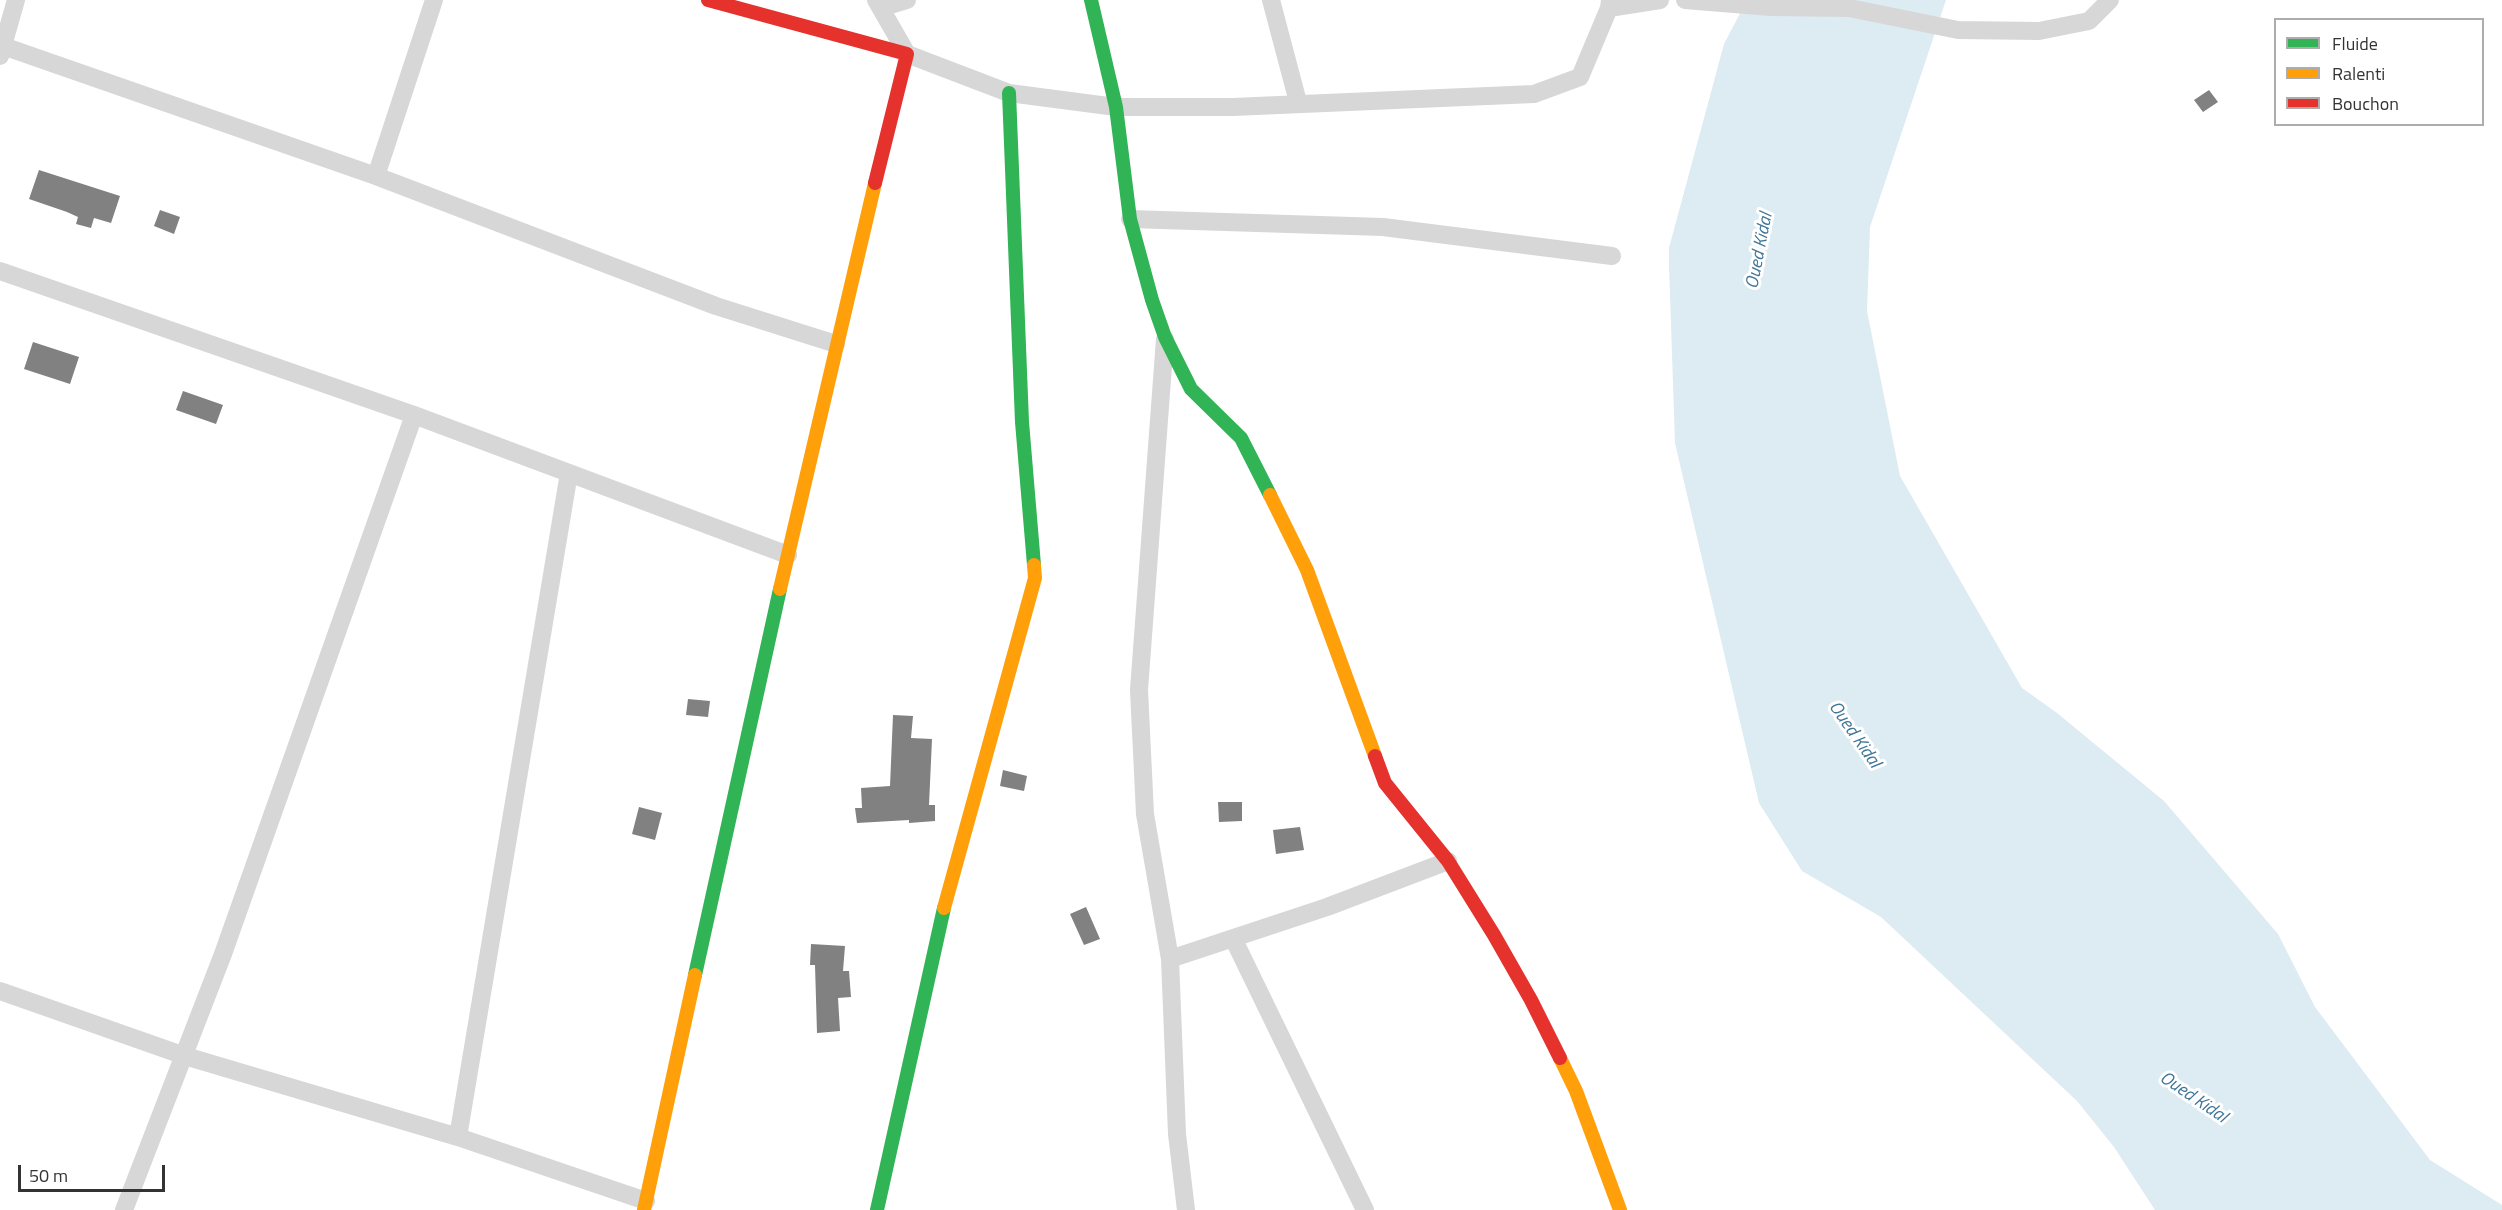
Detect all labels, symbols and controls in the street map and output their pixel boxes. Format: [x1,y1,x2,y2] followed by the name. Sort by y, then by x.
[2274,18,2484,126] legend
[2332,30,2378,57] text: Fluide
[2332,60,2385,87] text: Ralenti
[2332,90,2399,117] text: Bouchon
[1742,211,1778,291] water label: Oued Kidal
[1823,697,1885,773] water label: Oued Kidal
[2155,1068,2231,1128] water label: Oued Kidal
[21,1153,168,1191] scale bar
[29,1162,68,1189] text: 50 m

